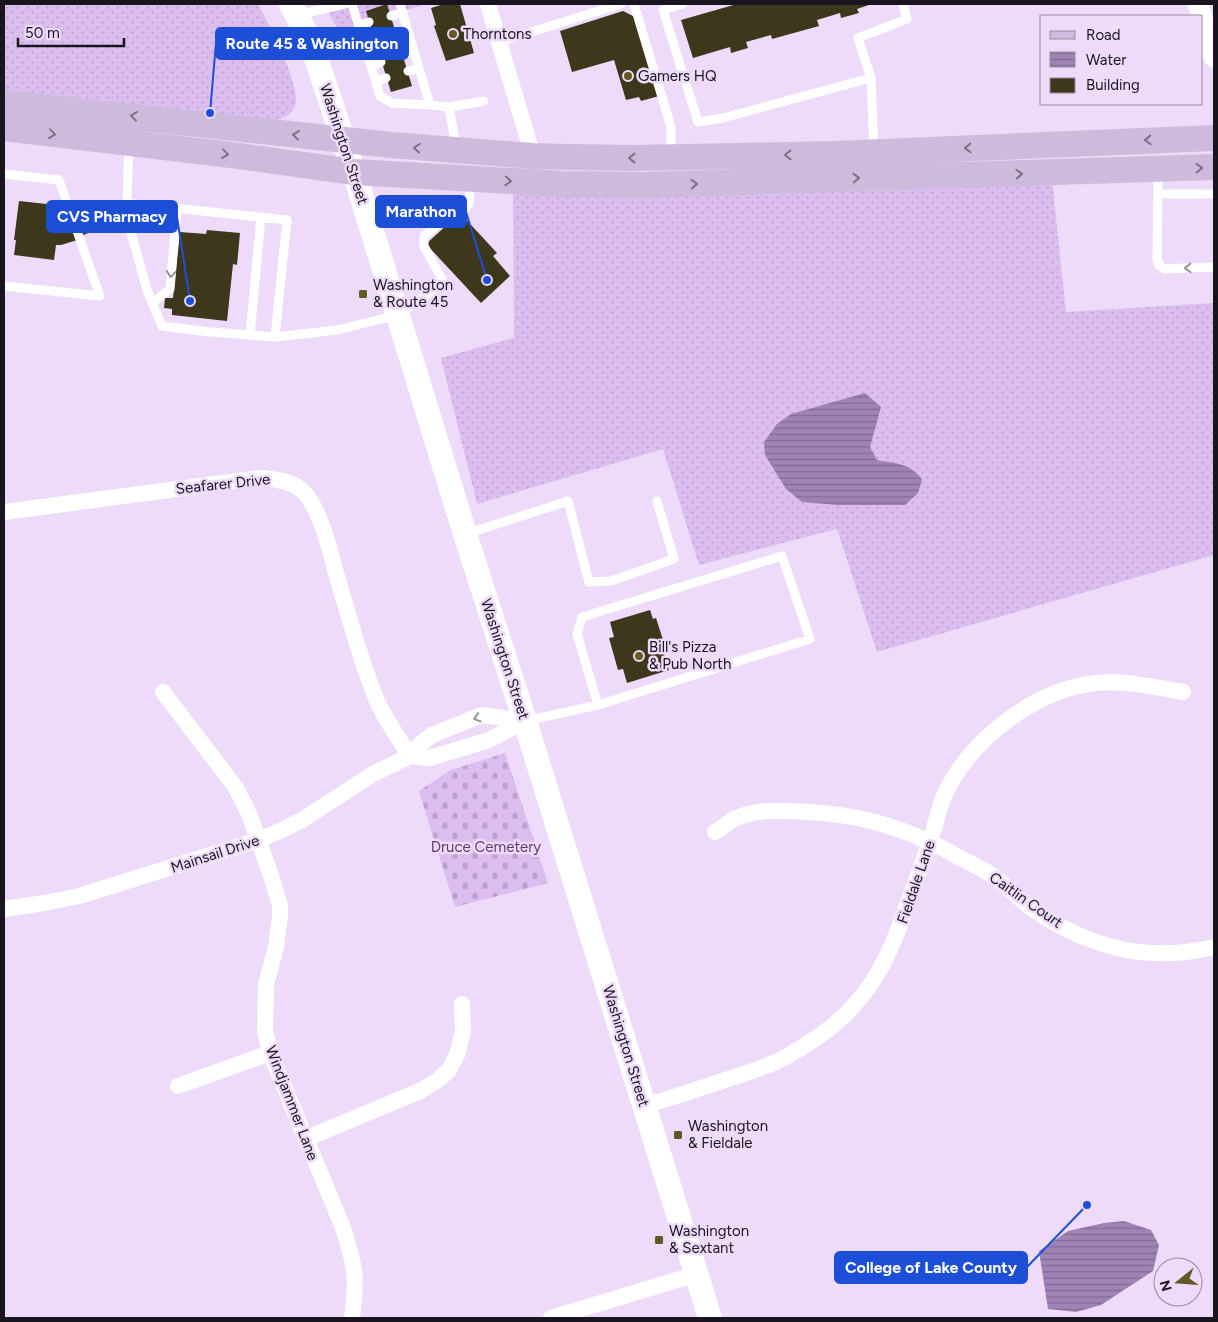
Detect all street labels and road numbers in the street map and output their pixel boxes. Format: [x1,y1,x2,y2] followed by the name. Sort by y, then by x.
[316,81,372,207] street label: Washington Street
[175,470,271,498] street label: Seafarer Drive
[477,596,533,722] street label: Washington Street
[168,831,262,877] street label: Mainsail Drive
[893,838,939,926] street label: Fieldale Lane
[986,868,1066,932] street label: Caitlin Court
[599,983,653,1109] street label: Washington Street
[262,1043,322,1163] street label: Windjammer Lane

